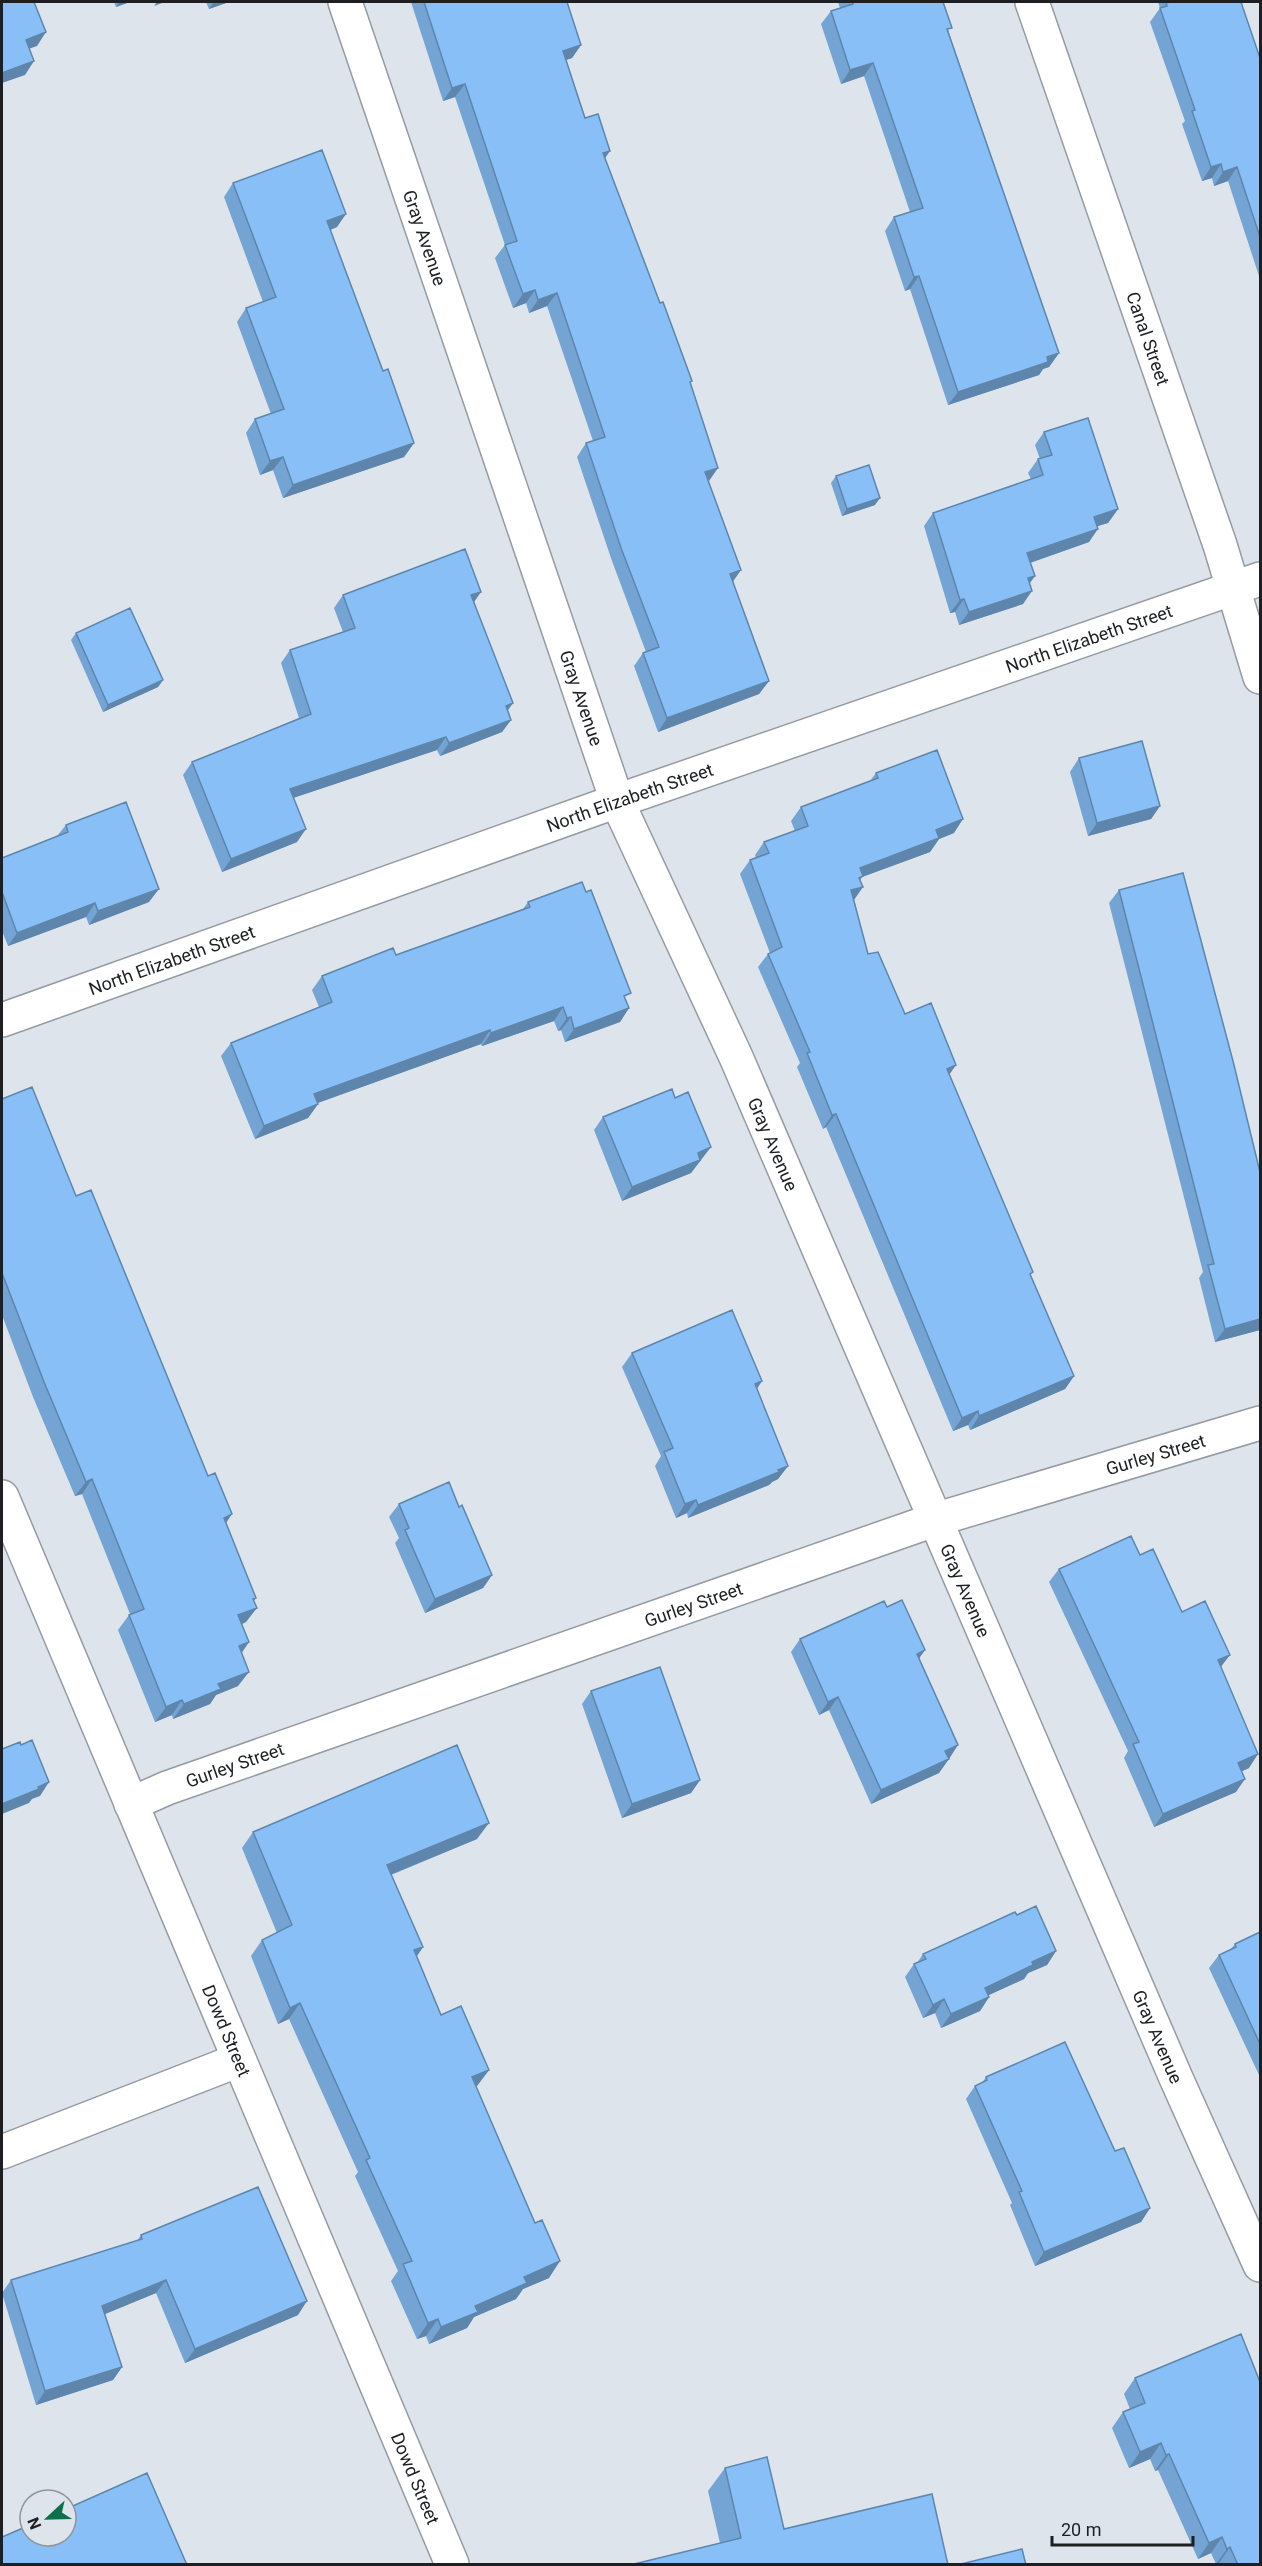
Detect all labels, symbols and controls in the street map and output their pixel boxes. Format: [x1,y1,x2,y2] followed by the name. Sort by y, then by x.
[399,187,451,288] street label: Gray Avenue
[1123,289,1174,388] street label: Canal Street
[1003,600,1175,677] street label: North Elizabeth Street
[556,647,608,748] street label: Gray Avenue
[543,758,716,836] street label: North Elizabeth Street
[86,920,258,999] street label: North Elizabeth Street
[744,1094,803,1194] street label: Gray Avenue
[1103,1429,1208,1479] street label: Gurley Street
[936,1540,995,1640] street label: Gray Avenue
[641,1577,745,1631] street label: Gurley Street
[183,1738,287,1791] street label: Gurley Street
[198,1981,256,2080] street label: Dowd Street
[1129,1987,1187,2086] street label: Gray Avenue
[387,2429,445,2528] street label: Dowd Street
[18,2488,78,2548] north arrow
[1052,2509,1193,2547] scale bar
[24,2515,45,2532] text: N
[1061,2519,1101,2540] text: 20 m

